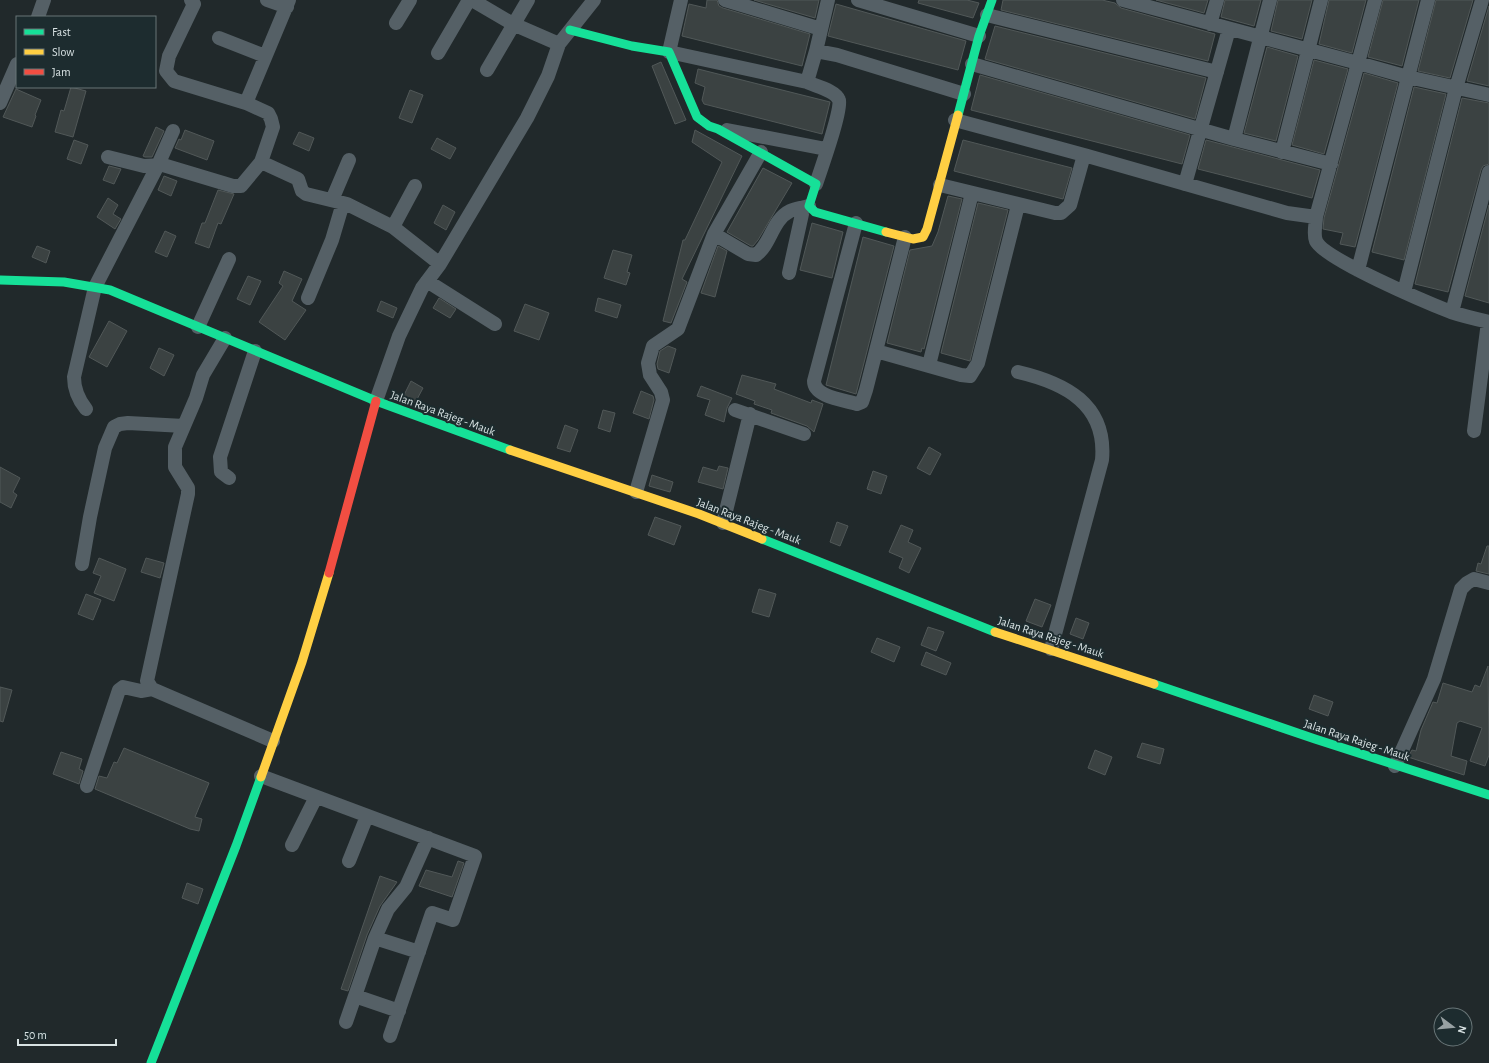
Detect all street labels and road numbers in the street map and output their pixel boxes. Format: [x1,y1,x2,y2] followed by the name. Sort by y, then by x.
[389,388,497,439] street label: Jalan Raya Rajeg - Mauk
[695,496,803,547] street label: Jalan Raya Rajeg - Mauk
[996,614,1106,661] street label: Jalan Raya Rajeg - Mauk
[1302,717,1412,764] street label: Jalan Raya Rajeg - Mauk

